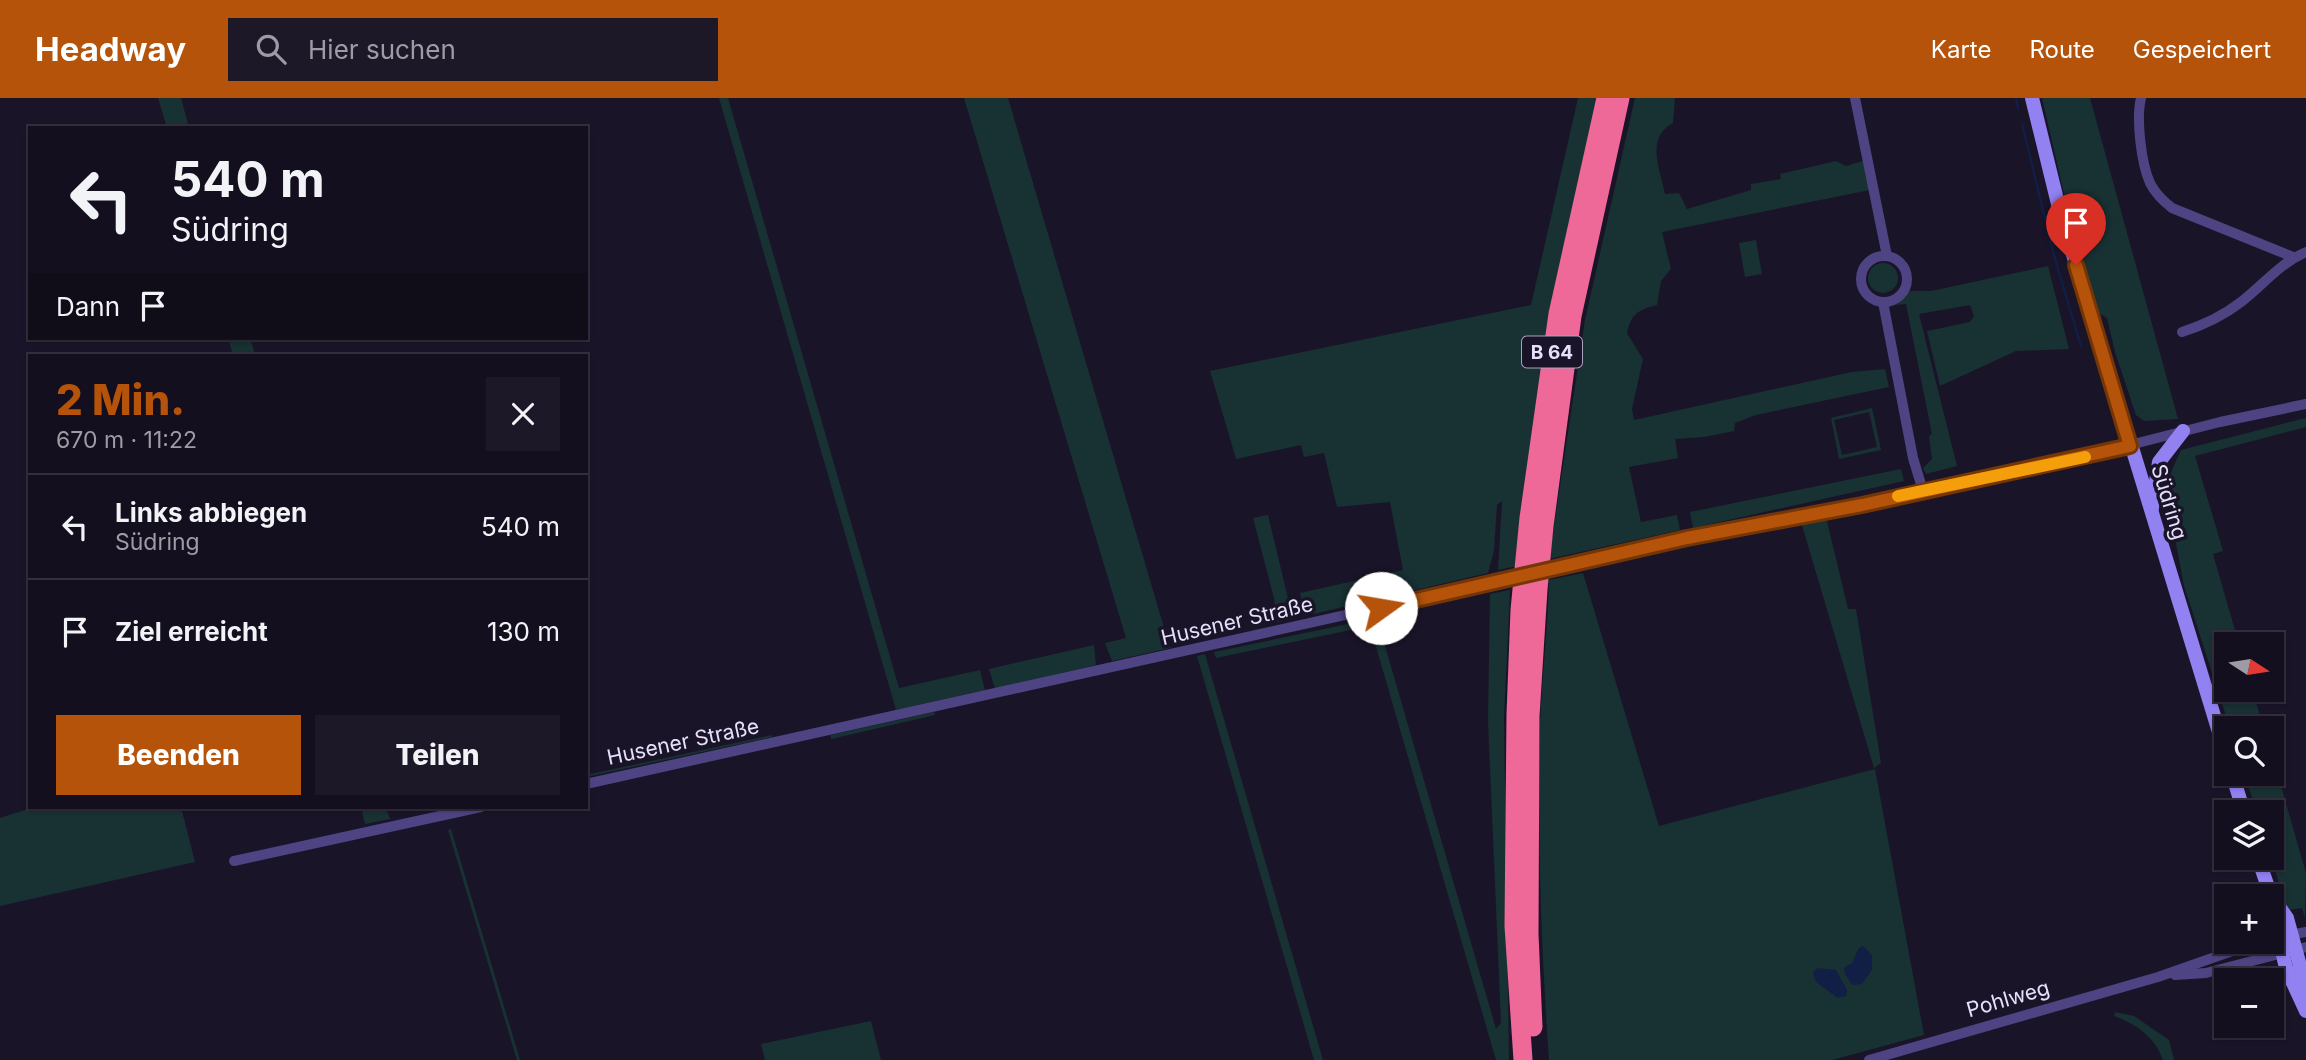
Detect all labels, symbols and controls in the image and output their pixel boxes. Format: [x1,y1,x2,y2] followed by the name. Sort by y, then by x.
[228,18,718,81] search box
[35,29,186,69] text: Headway
[252,30,290,68] icon: search
[308,34,456,65] text: Hier suchen
[1931,35,1991,64] text: Karte
[2029,35,2095,64] text: Route
[2133,35,2271,64] text: Gespeichert
[171,150,325,209] text: 540 m
[56,154,147,245] icon: left
[2046,193,2106,265] pin
[2057,204,2095,242] icon: arrive
[171,210,289,249] text: Südring
[134,287,172,325] icon: arrive
[56,291,120,322] text: Dann
[1522,336,1582,368] road number: B 64
[56,374,185,425] text: 2 Min.
[486,377,560,451] button: close
[56,426,197,454] text: 670 m · 11:22
[2146,461,2193,542] street label: Südring
[115,497,307,528] text: Links abbiegen
[56,508,94,546] icon: left
[481,511,560,542] text: 540 m
[115,528,200,556] text: Südring
[1344,571,1418,645] position arrow
[1159,591,1315,650] street label: Husener Straße
[56,613,94,651] icon: arrive
[115,616,268,647] text: Ziel erreicht
[487,616,560,647] text: 130 m
[2214,632,2284,702] north arrow
[2214,632,2284,1038] map controls
[604,713,761,770] street label: Husener Straße
[56,715,301,795] button: Beenden
[315,715,560,795] button: Teilen
[2214,716,2284,786] button: search
[2214,800,2284,870] button: layers
[2214,884,2284,954] button: +
[2214,968,2284,1038] button: −
[1963,975,2052,1022] street label: Pohlweg

